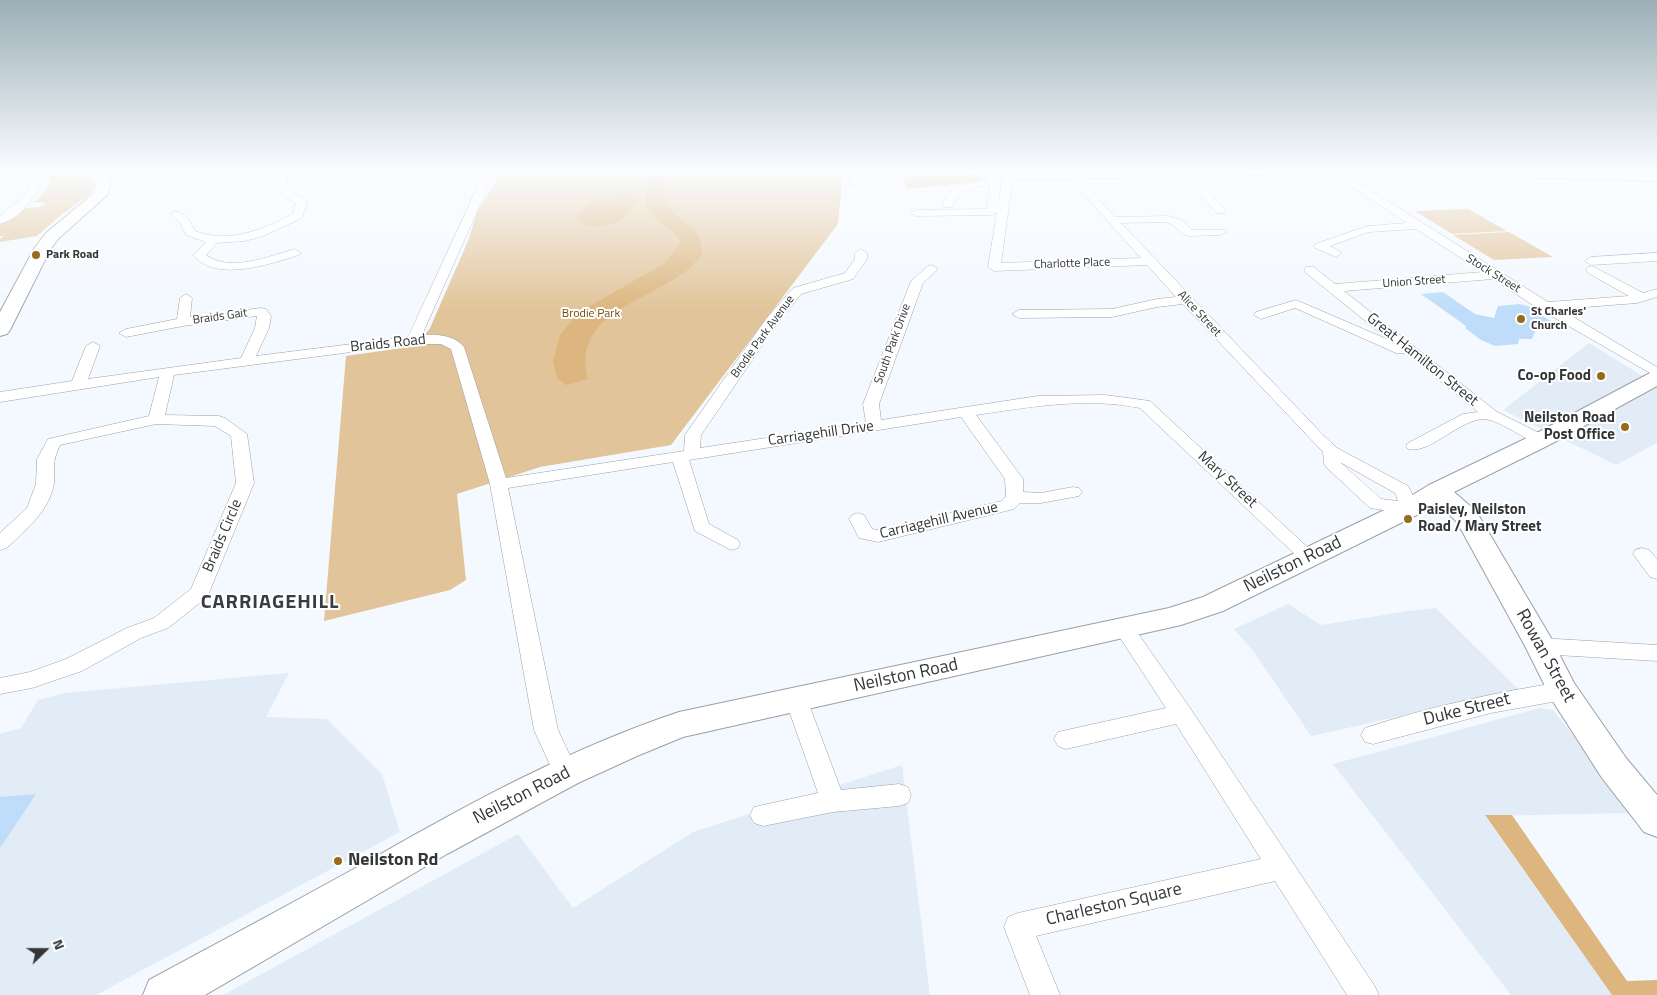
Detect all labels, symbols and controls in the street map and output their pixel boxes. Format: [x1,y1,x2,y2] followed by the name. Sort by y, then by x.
[46,248,99,262] place label: Park Road
[30,249,42,261] marker: Park Road
[1463,252,1523,296] street label: Stock Street
[1034,255,1110,273] street label: Charlotte Place
[1382,273,1446,291] street label: Union Street
[1174,288,1224,340] street label: Alice Street
[728,293,798,381] street label: Brodie Park Avenue
[872,302,914,386] street label: South Park Drive
[1531,305,1586,333] place label: St Charles' Church
[192,306,248,328] street label: Braids Gait
[562,307,620,321] park label: Brodie Park
[1363,310,1481,410] street label: Great Hamilton Street
[1515,313,1527,325] marker: St Charles' Church
[349,331,427,357] street label: Braids Road
[1518,367,1591,385] place label: Co-op Food
[1595,370,1607,382] marker: Co-op Food
[1524,409,1615,444] place label: Neilston Road Post Office
[767,418,875,450] street label: Carriagehill Drive
[1619,421,1631,433] marker: Neilston Road Post Office
[1194,448,1260,512] street label: Mary Street
[200,497,246,575] street label: Braids Circle
[878,499,1000,543] street label: Carriagehill Avenue
[1418,501,1541,536] place label: Paisley, Neilston Road / Mary Street
[1402,513,1414,525] marker: Paisley, Neilston Road / Mary Street
[1241,532,1345,598] street label: Neilston Road
[199,591,341,615] district label: CARRIAGEHILL
[1511,606,1579,706] street label: Rowan Street
[852,654,960,698] street label: Neilston Road
[1421,689,1513,731] street label: Duke Street
[470,762,574,830] street label: Neilston Road
[348,850,439,872] place label: Neilston Rd
[332,855,344,867] marker: Neilston Rd
[1044,879,1184,931] street label: Charleston Square
[20,925,70,975] north arrow
[48,936,71,953] text: N

